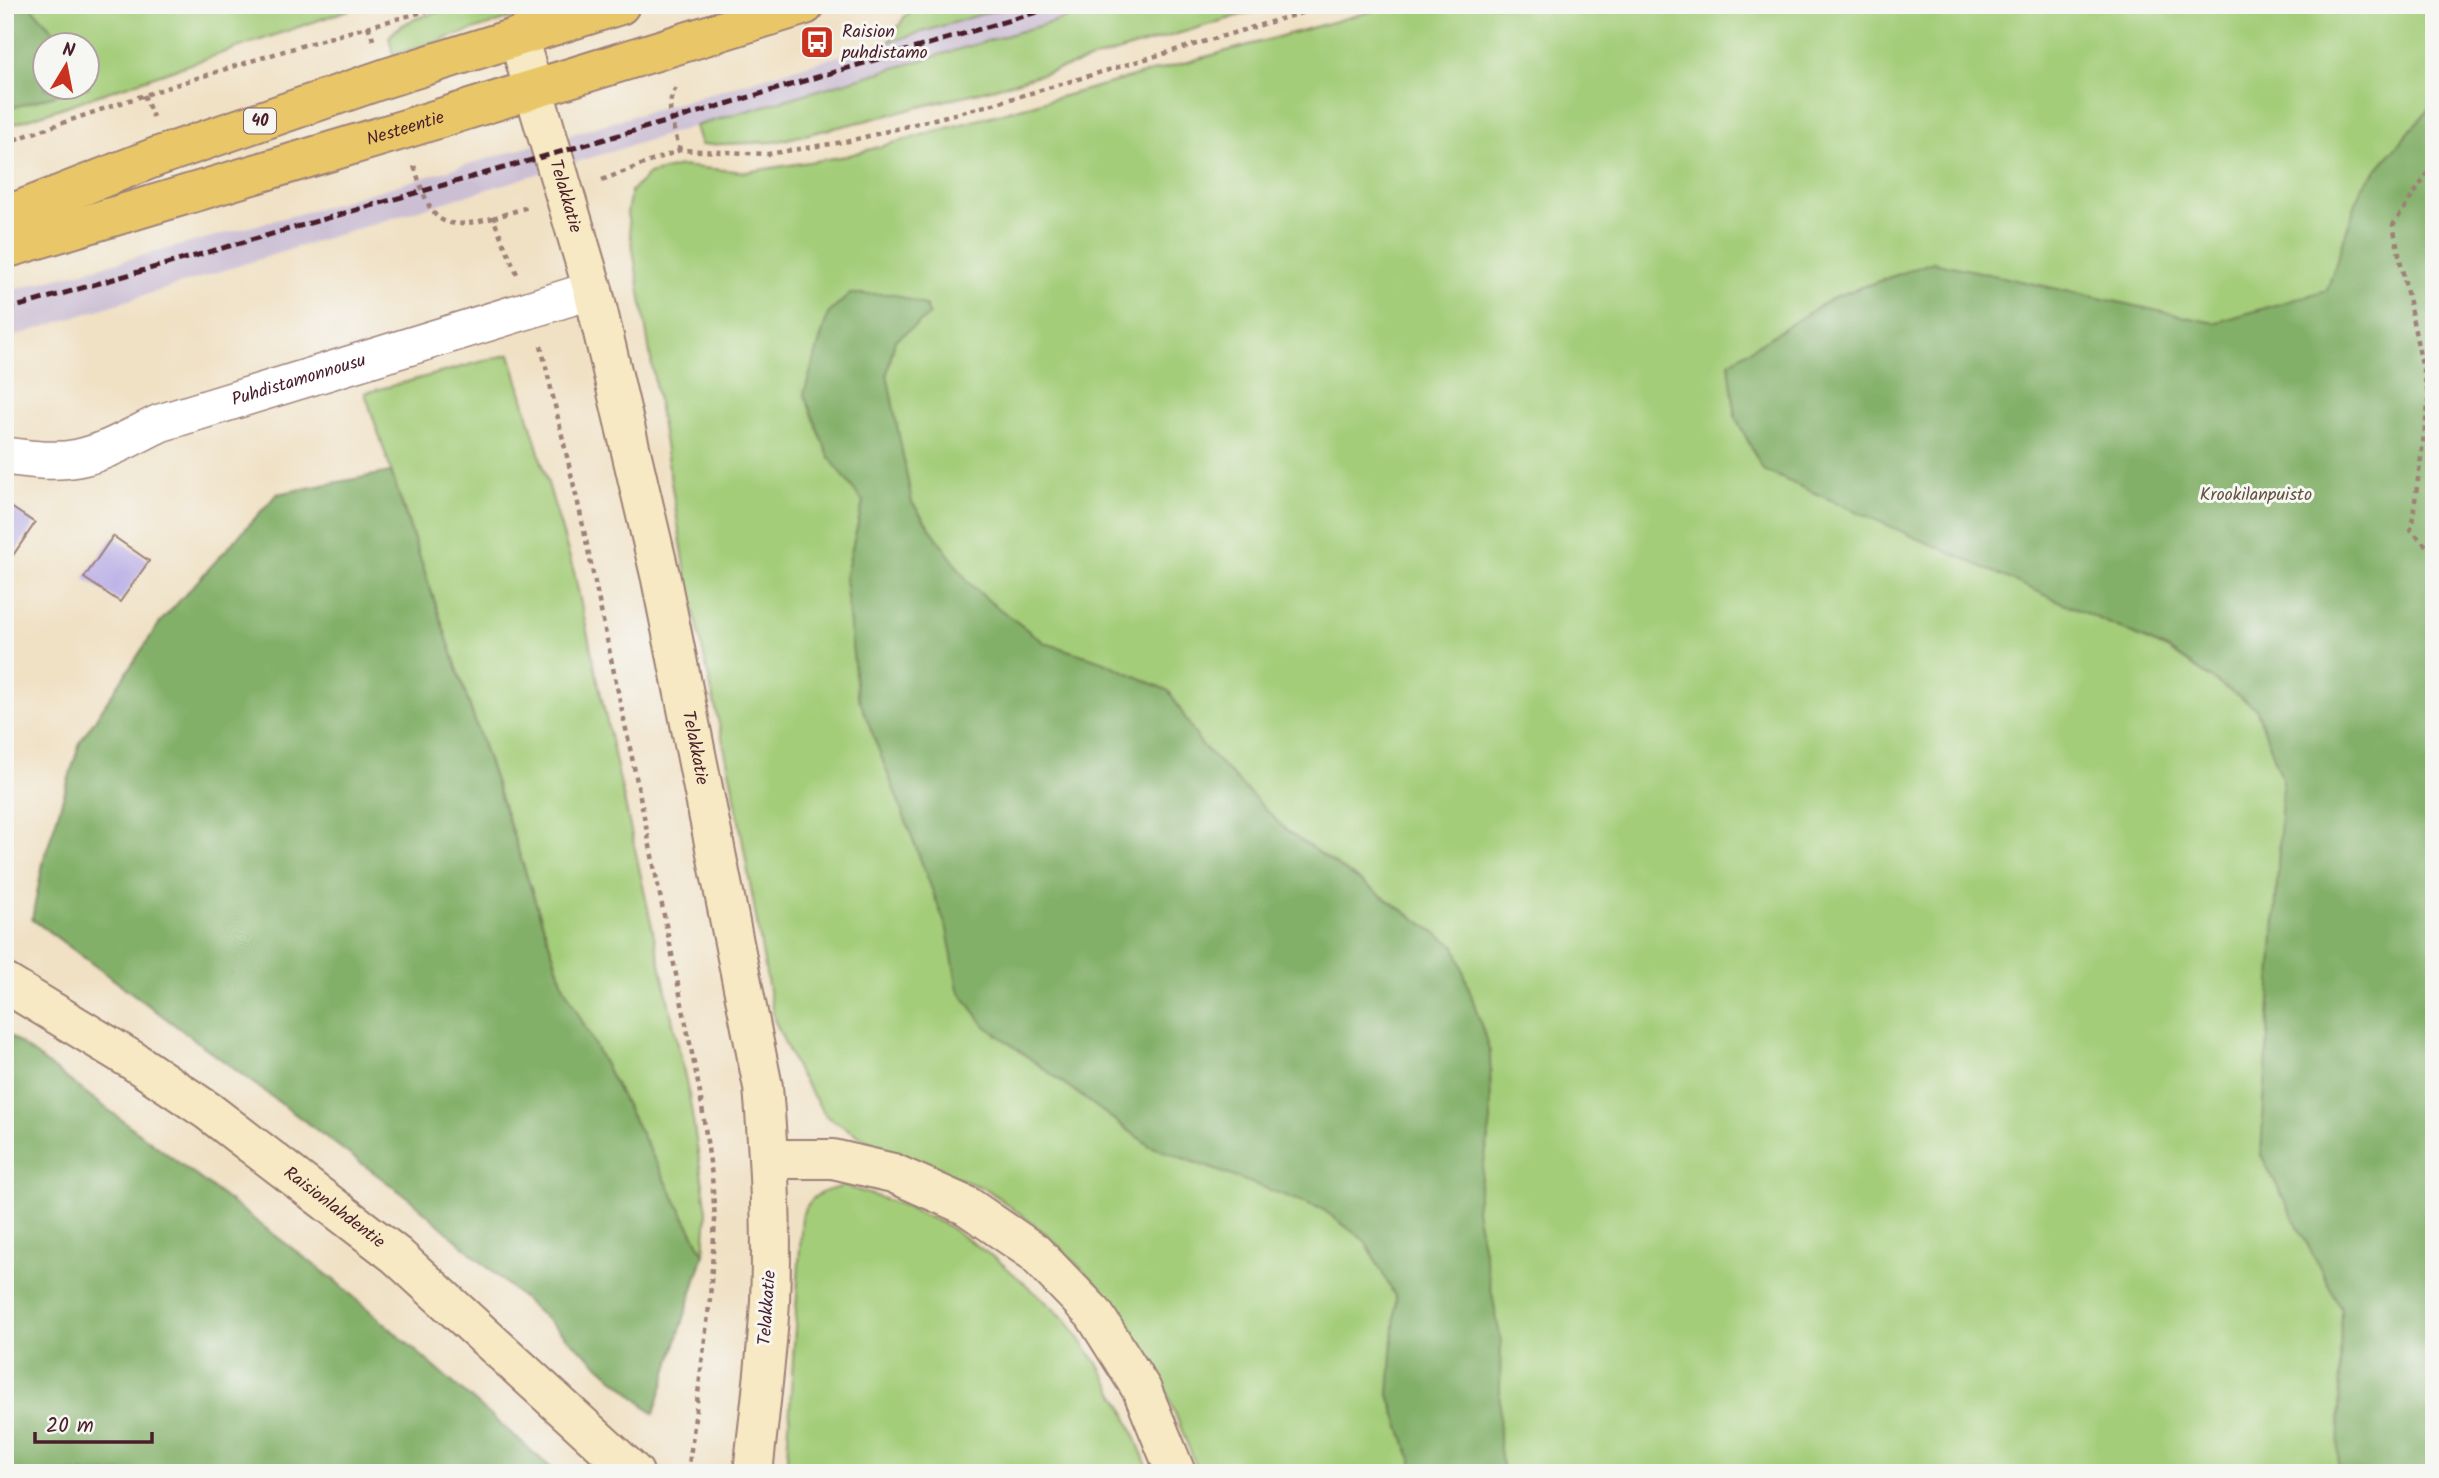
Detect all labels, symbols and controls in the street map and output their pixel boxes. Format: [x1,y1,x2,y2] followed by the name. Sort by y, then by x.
[841,18,928,68] place label: Raision puhdistamo
[798,23,836,61] bus stop icon: Raision puhdistamo
[32,32,102,102] north arrow
[60,35,77,67] text: N
[363,103,448,154] street label: Nesteentie
[244,108,276,134] road number: 40
[541,156,590,236] street label: Telakkatie
[228,346,370,415] street label: Puhdistamonnousu
[2200,481,2312,510] park label: Krookilanpuisto
[673,708,717,788] street label: Telakkatie
[277,1159,391,1256] street label: Raisionlahdentie
[751,1269,785,1347] street label: Telakkatie
[35,1401,152,1445] scale bar
[46,1410,94,1443] text: 20 m

